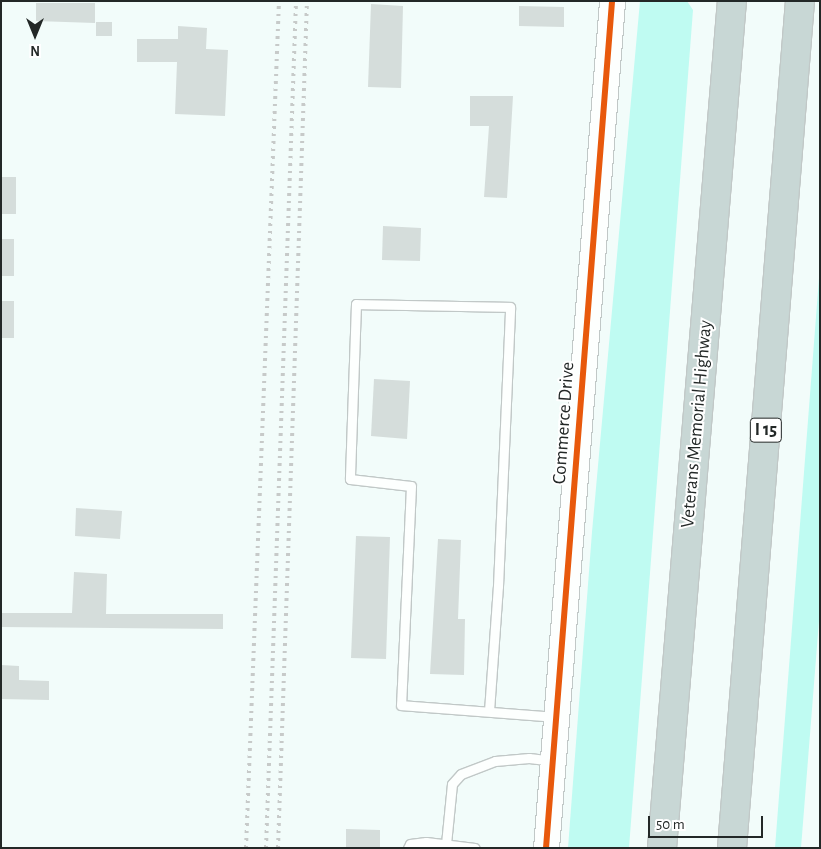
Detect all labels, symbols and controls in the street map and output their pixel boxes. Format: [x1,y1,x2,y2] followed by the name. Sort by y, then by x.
[10,10,60,60] north arrow
[30,43,40,57] text: N
[677,319,717,529] street label: Veterans Memorial Highway
[548,361,580,485] street label: Commerce Drive
[750,414,782,446] road number: I 15
[651,806,766,838] scale bar
[656,817,685,832] text: 50 m

